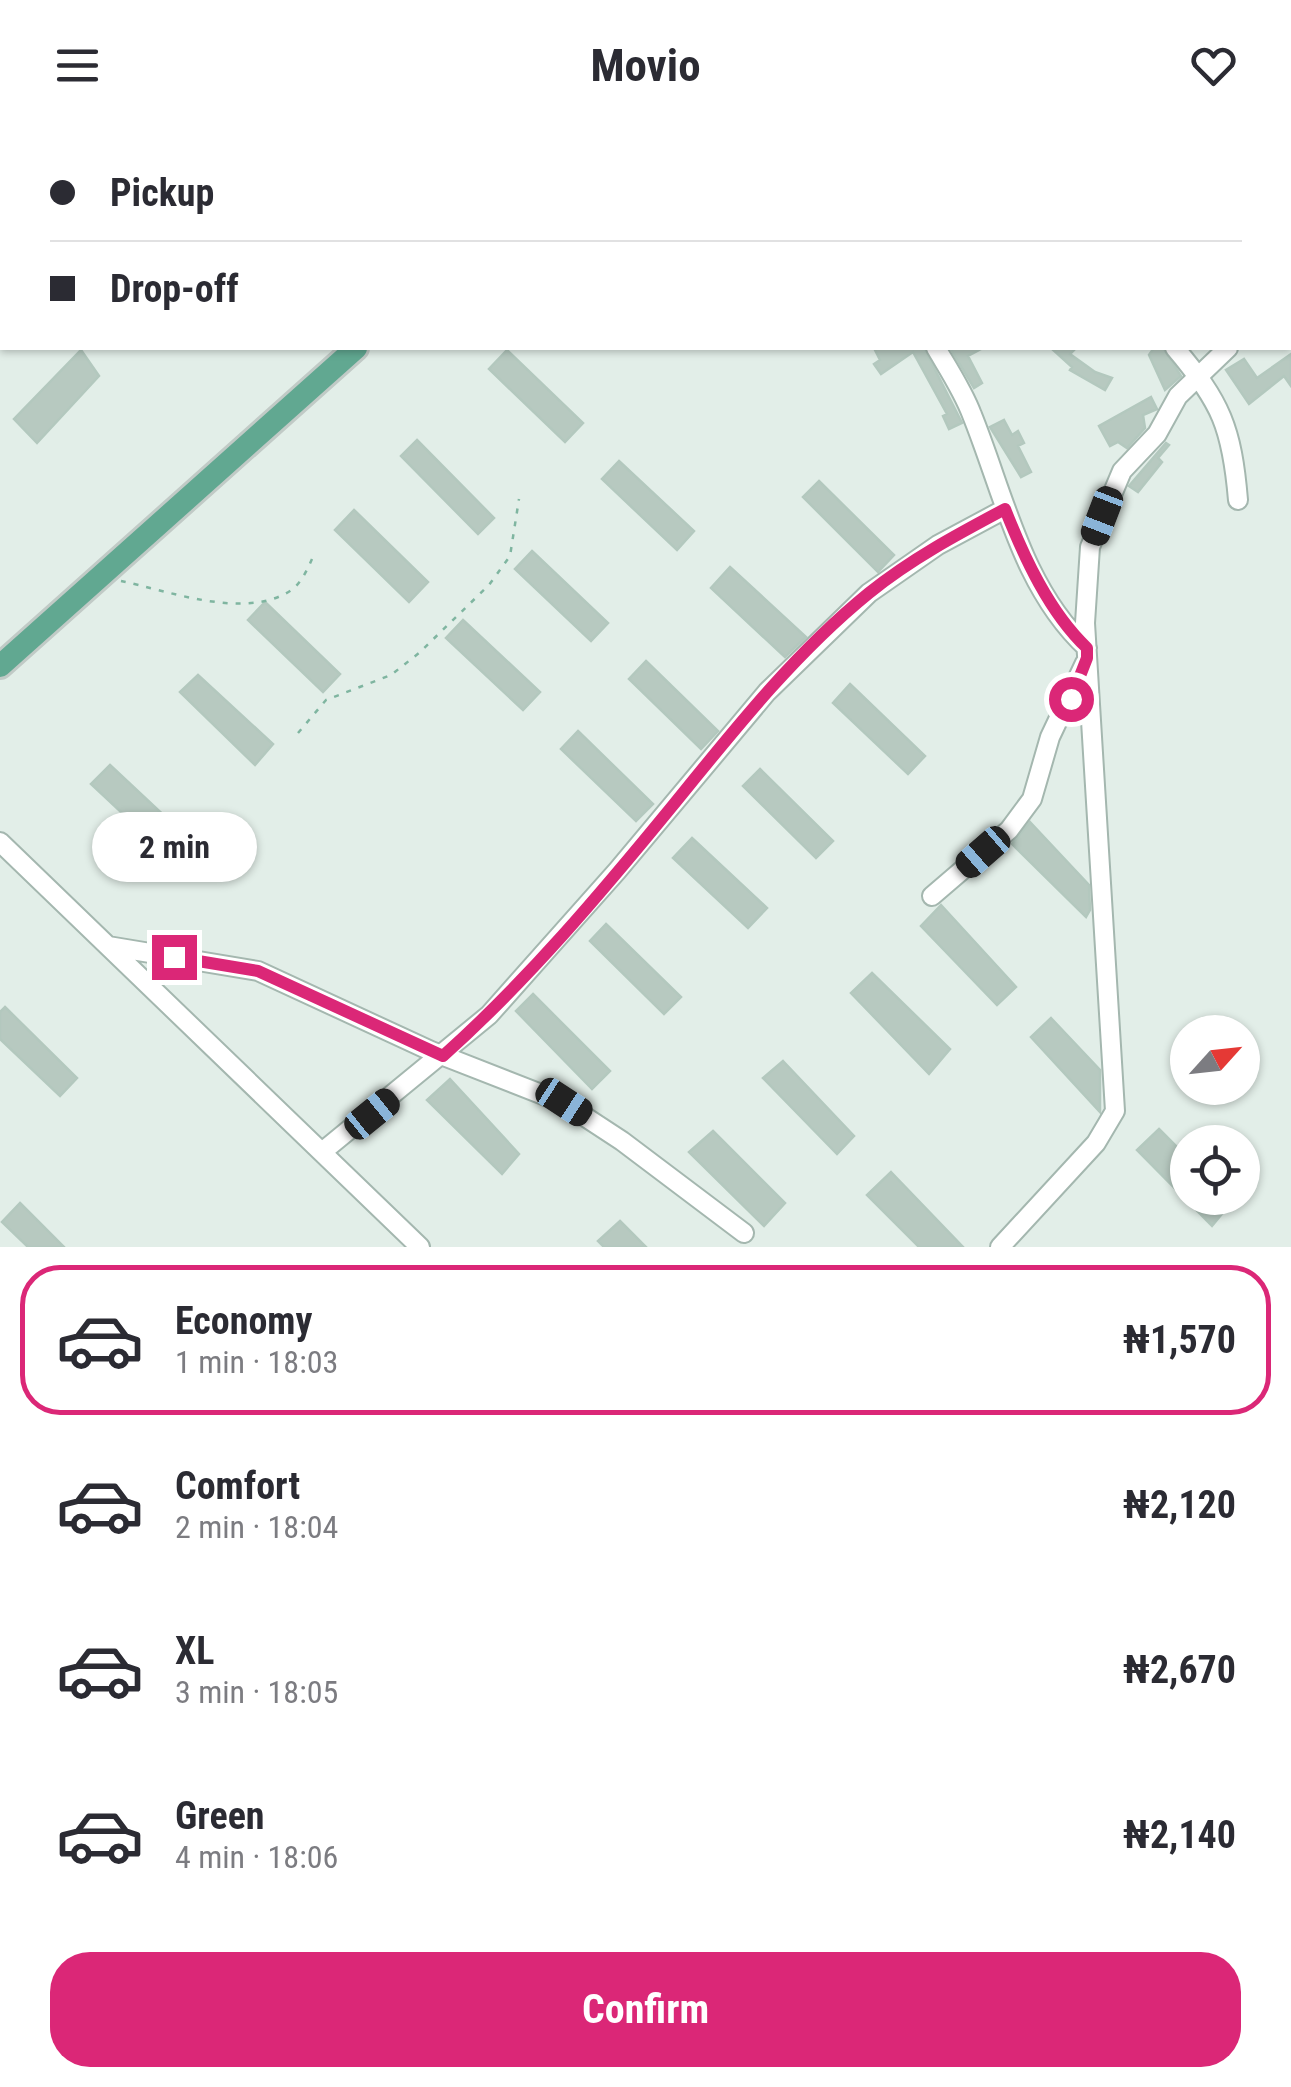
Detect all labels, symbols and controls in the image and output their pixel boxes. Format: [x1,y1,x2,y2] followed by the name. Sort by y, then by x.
[50,38,105,93] icon: menu
[1186,38,1241,93] icon: heart
[590,39,701,92] text: Movio
[110,171,214,215] text: Pickup
[110,267,239,311] text: Drop-off
[1077,483,1127,549] car
[1049,677,1094,722] route start
[91,812,256,882] callout: 2 min
[951,821,1015,883] car
[139,828,210,866] text: 2 min
[152,935,197,980] route end
[1170,1015,1260,1105] north arrow
[1170,1015,1260,1215] map controls
[531,1073,597,1131] car
[339,1083,405,1145] car
[1170,1125,1260,1215] button: locate
[55,1295,145,1385] icon: car
[175,1299,312,1343] text: Economy
[1123,1318,1236,1362] text: ₦1,570
[175,1343,338,1381] text: 1 min · 18:03
[55,1460,145,1550] icon: car
[175,1464,300,1508] text: Comfort
[1123,1483,1236,1527] text: ₦2,120
[175,1508,338,1546] text: 2 min · 18:04
[55,1625,145,1715] icon: car
[175,1629,214,1673] text: XL
[1123,1648,1236,1692] text: ₦2,670
[175,1673,338,1711] text: 3 min · 18:05
[55,1790,145,1880] icon: car
[175,1794,265,1838] text: Green
[1123,1813,1236,1857] text: ₦2,140
[175,1838,338,1876] text: 4 min · 18:06
[50,1952,1241,2067] button: Confirm

